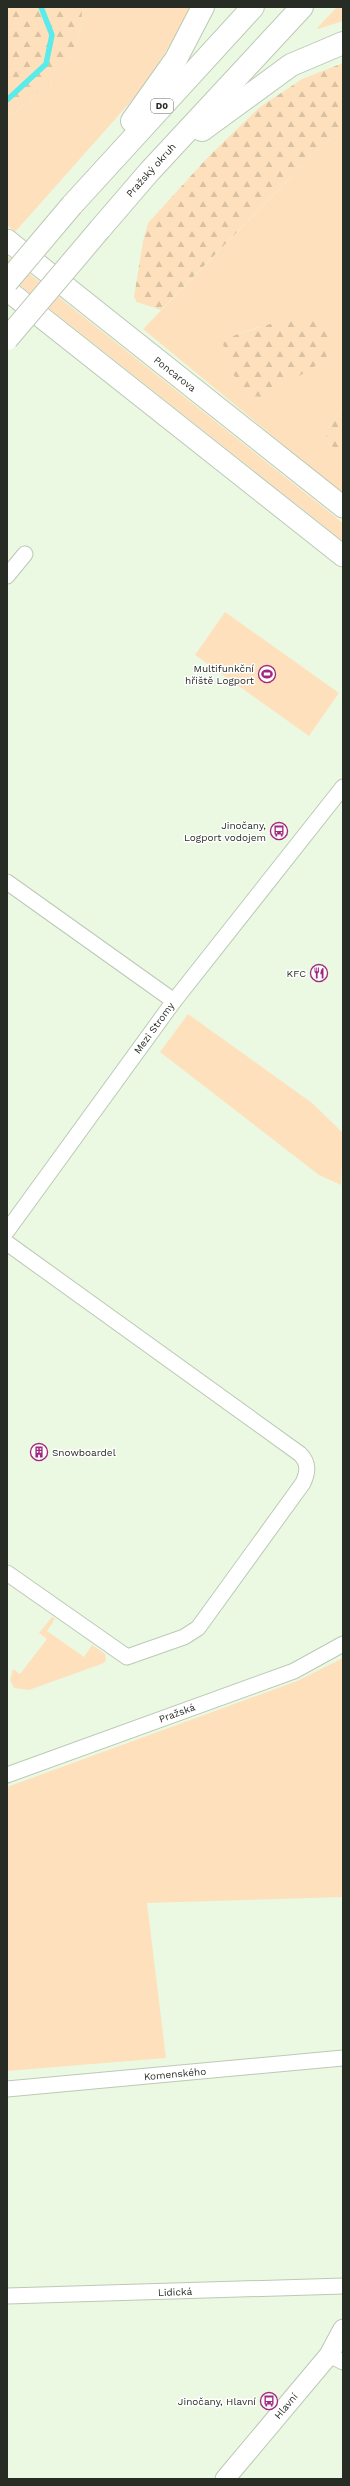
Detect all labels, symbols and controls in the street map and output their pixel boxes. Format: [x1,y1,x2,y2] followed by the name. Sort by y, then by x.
[151,99,173,113] road number: D0
[124,141,178,199] street label: Pražský okruh
[152,354,198,394] street label: Poncarova
[185,663,255,686] place label: Multifunkční hřiště Logport
[257,664,277,684] sports icon: Multifunkční hřiště Logport
[184,820,266,843] place label: Jinočany, Logport vodojem
[269,821,289,841] bus stop icon: Jinočany, Logport vodojem
[309,963,329,983] restaurant icon: KFC
[287,968,306,979] place label: KFC
[132,1000,177,1056] street label: Mezi Stromy
[29,1442,49,1462] building icon: Snowboardel
[52,1447,116,1458] place label: Snowboardel
[157,1701,197,1725] street label: Pražská
[143,2066,207,2082] street label: Komenského
[158,2286,193,2298] street label: Lidická
[259,2391,279,2411] bus stop icon: Jinočany, Hlavní
[272,2391,300,2421] street label: Hlavní
[178,2396,256,2407] place label: Jinočany, Hlavní

